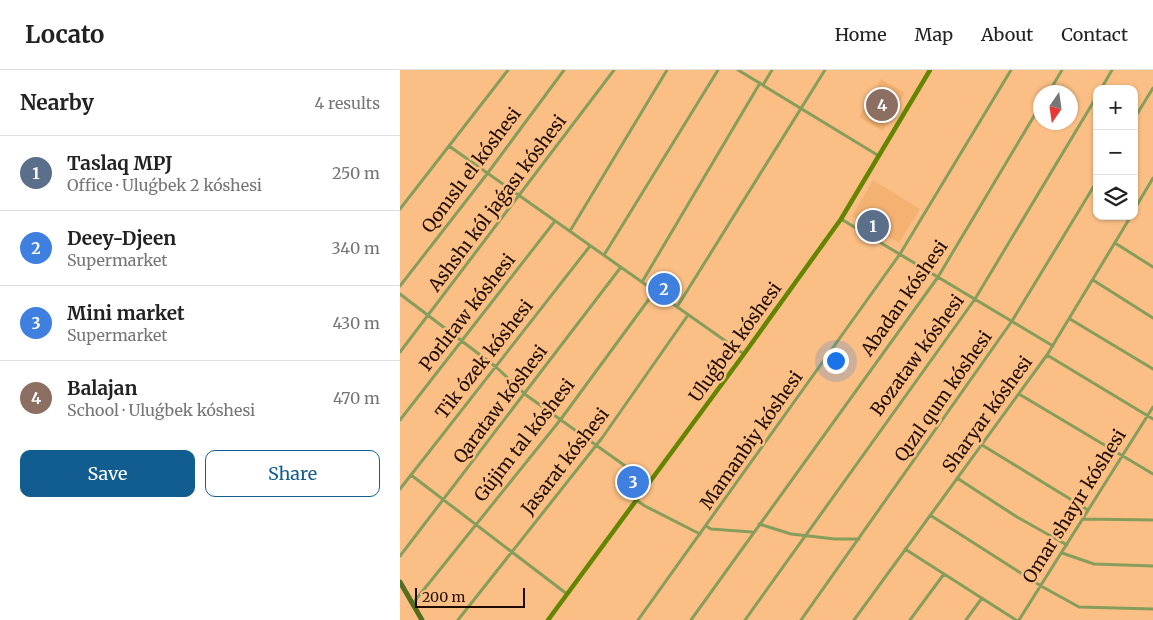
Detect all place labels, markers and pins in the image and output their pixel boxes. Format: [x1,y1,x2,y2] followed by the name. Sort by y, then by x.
[866,86,898,124] pin: 4
[857,207,889,245] pin: 1
[648,270,680,308] pin: 2
[617,463,649,501] pin: 3

